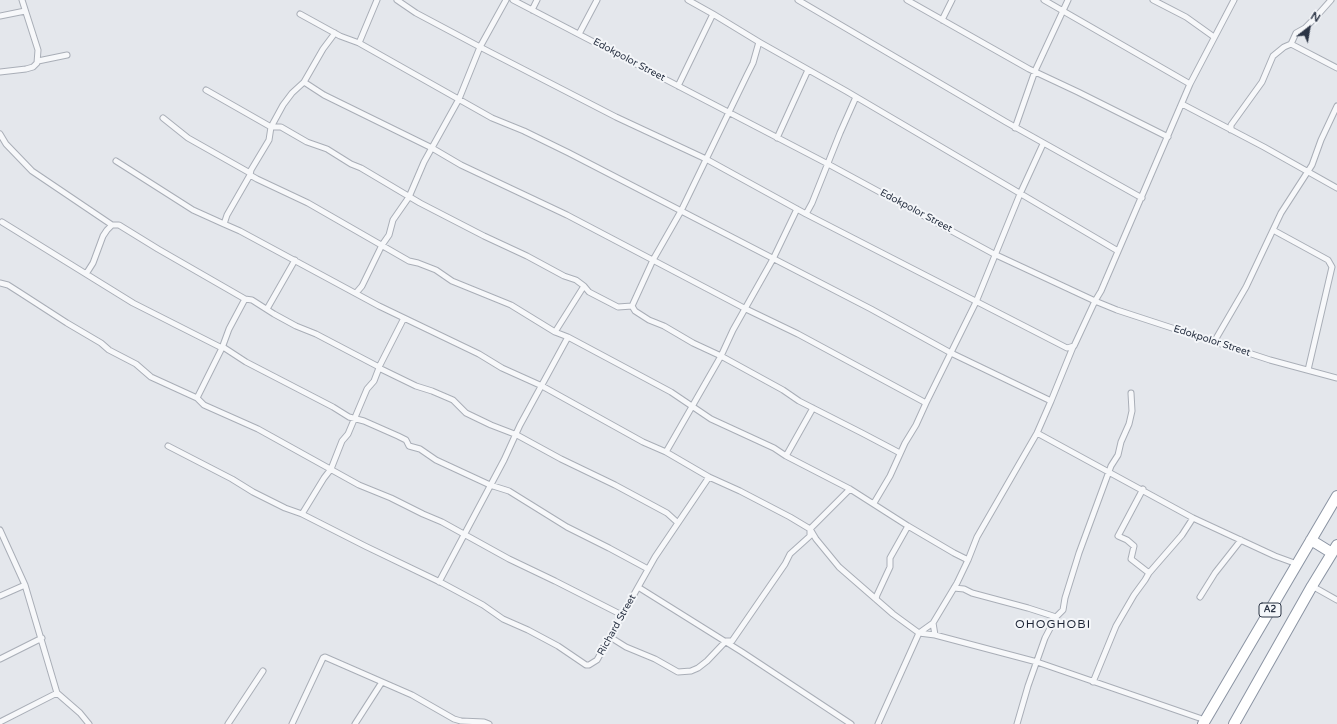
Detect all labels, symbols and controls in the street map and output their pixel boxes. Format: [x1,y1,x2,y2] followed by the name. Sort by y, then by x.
[1289,8,1329,48] north arrow
[1308,9,1323,25] text: N
[591,36,667,84] street label: Edokpolor Street
[878,187,954,235] street label: Edokpolor Street
[1172,323,1252,359] street label: Edokpolor Street
[595,592,639,658] street label: Richard Street
[1259,603,1281,617] road number: A2
[1015,618,1091,632] district label: OHOGHOBI

